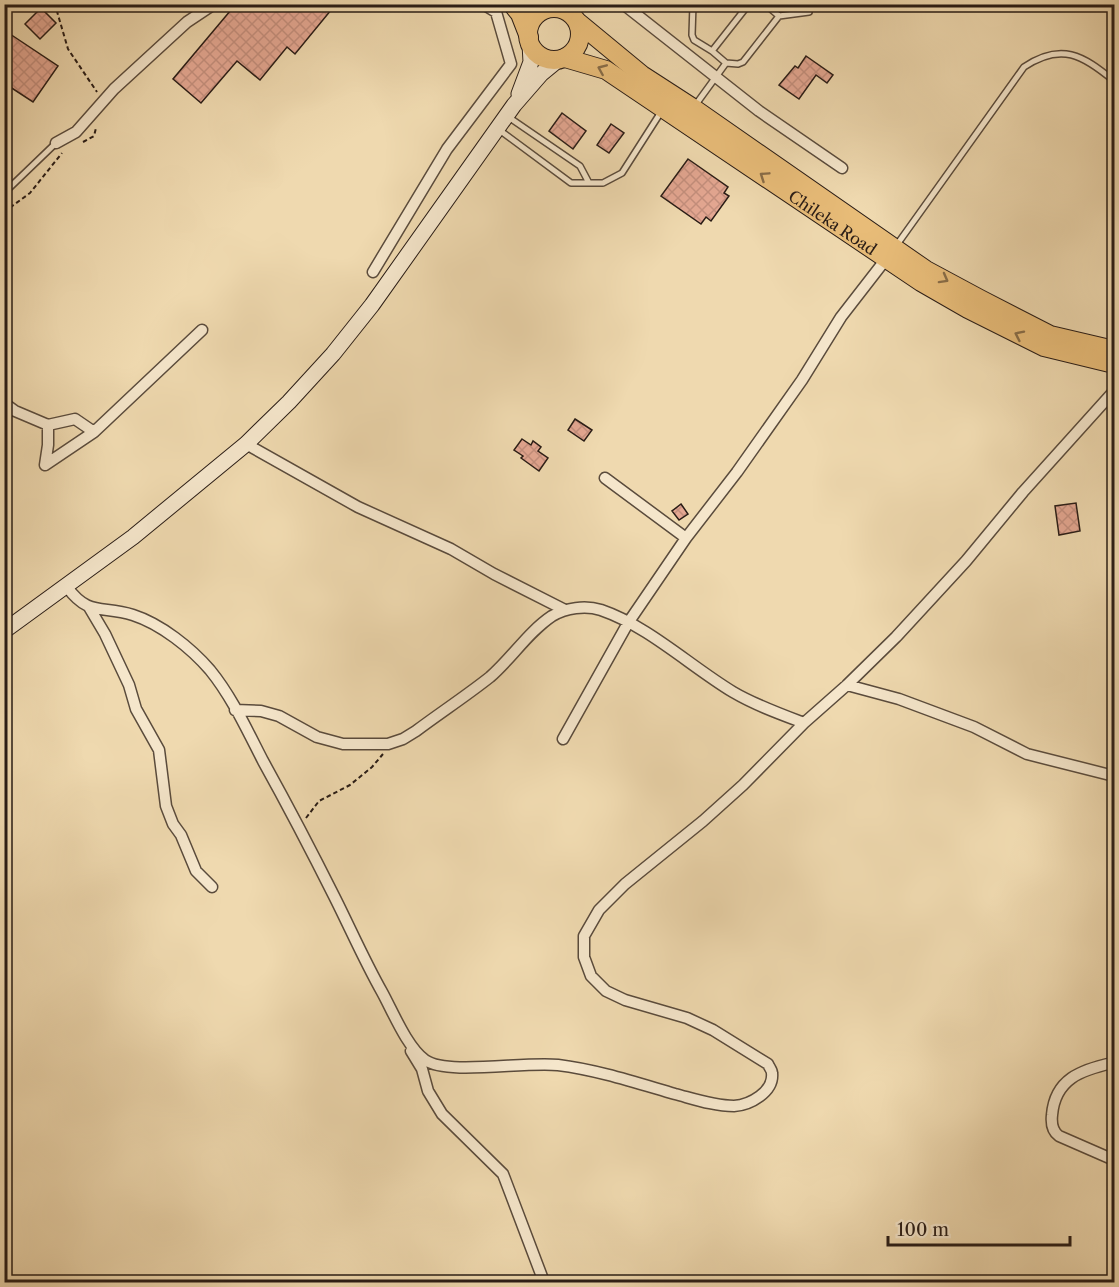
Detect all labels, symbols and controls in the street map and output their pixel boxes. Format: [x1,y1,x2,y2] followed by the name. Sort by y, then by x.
[597,65,608,77] one-way arrow
[760,173,771,184] one-way arrow
[785,186,881,259] street label: Chileka Road
[938,272,948,284] one-way arrow
[1014,330,1025,342] one-way arrow
[888,1209,1070,1247] scale bar
[897,1219,949,1241] text: 100 m

